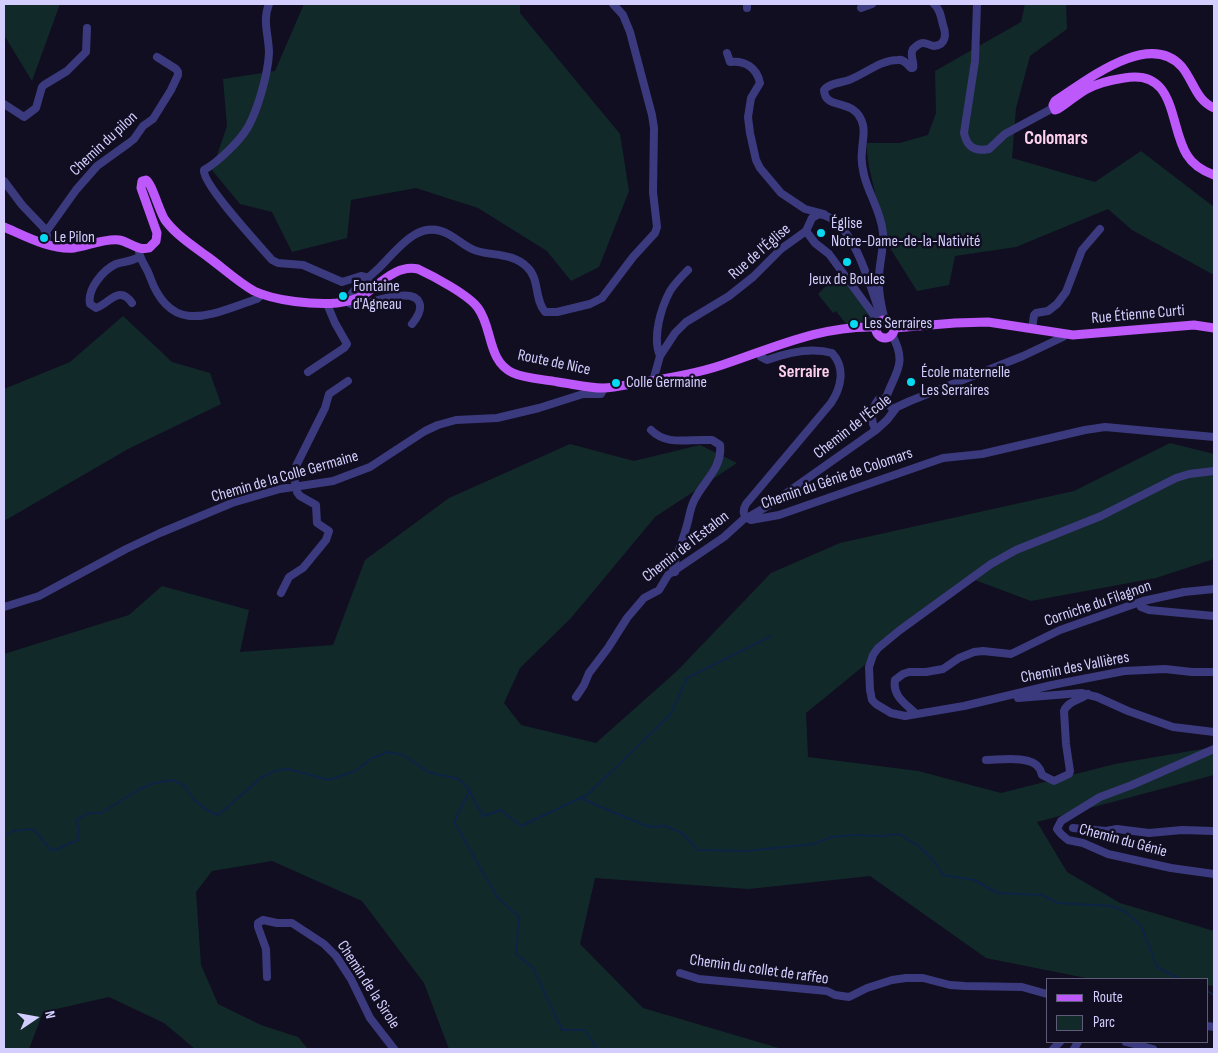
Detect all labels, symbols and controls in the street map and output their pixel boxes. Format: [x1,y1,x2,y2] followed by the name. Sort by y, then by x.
[66,108,142,180] street label: Chemin du pilon
[1024,128,1088,150] district label: Colomars
[831,214,980,252] place label: Église Notre-Dame-de-la-Nativité
[725,220,795,284] street label: Rue de l'Église
[815,227,827,239] marker: Église Notre-Dame-de-la-Nativité
[54,228,95,248] place label: Le Pilon
[38,232,50,244] marker: Le Pilon
[841,256,853,268] marker: Jeux de Boules
[809,270,885,290] place label: Jeux de Boules
[353,277,402,315] place label: Fontaine d'Agneau
[337,290,349,302] marker: Fontaine d'Agneau
[1091,301,1185,329] street label: Rue Étienne Curti
[864,314,932,334] place label: Les Serraires
[848,318,860,330] marker: Les Serraires
[516,346,592,380] street label: Route de Nice
[779,361,829,383] district label: Serraire
[921,363,1010,401] place label: École maternelle Les Serraires
[626,373,707,393] place label: Colle Germaine
[905,376,917,388] marker: École maternelle Les Serraires
[610,377,622,389] marker: Colle Germaine
[810,391,896,463] street label: Chemin de l'École
[759,444,915,514] street label: Chemin du Génie de Colomars
[209,447,361,507] street label: Chemin de la Colle Germaine
[639,507,733,587] street label: Chemin de l'Estalon
[1042,577,1154,631] street label: Corniche du Filagnon
[1019,648,1131,688] street label: Chemin des Vallières
[1077,820,1169,862] street label: Chemin du Génie
[332,937,404,1033] street label: Chemin de la Sirole
[688,951,830,989] street label: Chemin du collet de raffeo
[1046,978,1208,1043] legend
[1093,988,1123,1007] text: Route
[10,993,60,1043] north arrow
[41,1009,59,1020] text: N
[1093,1013,1115,1032] text: Parc

